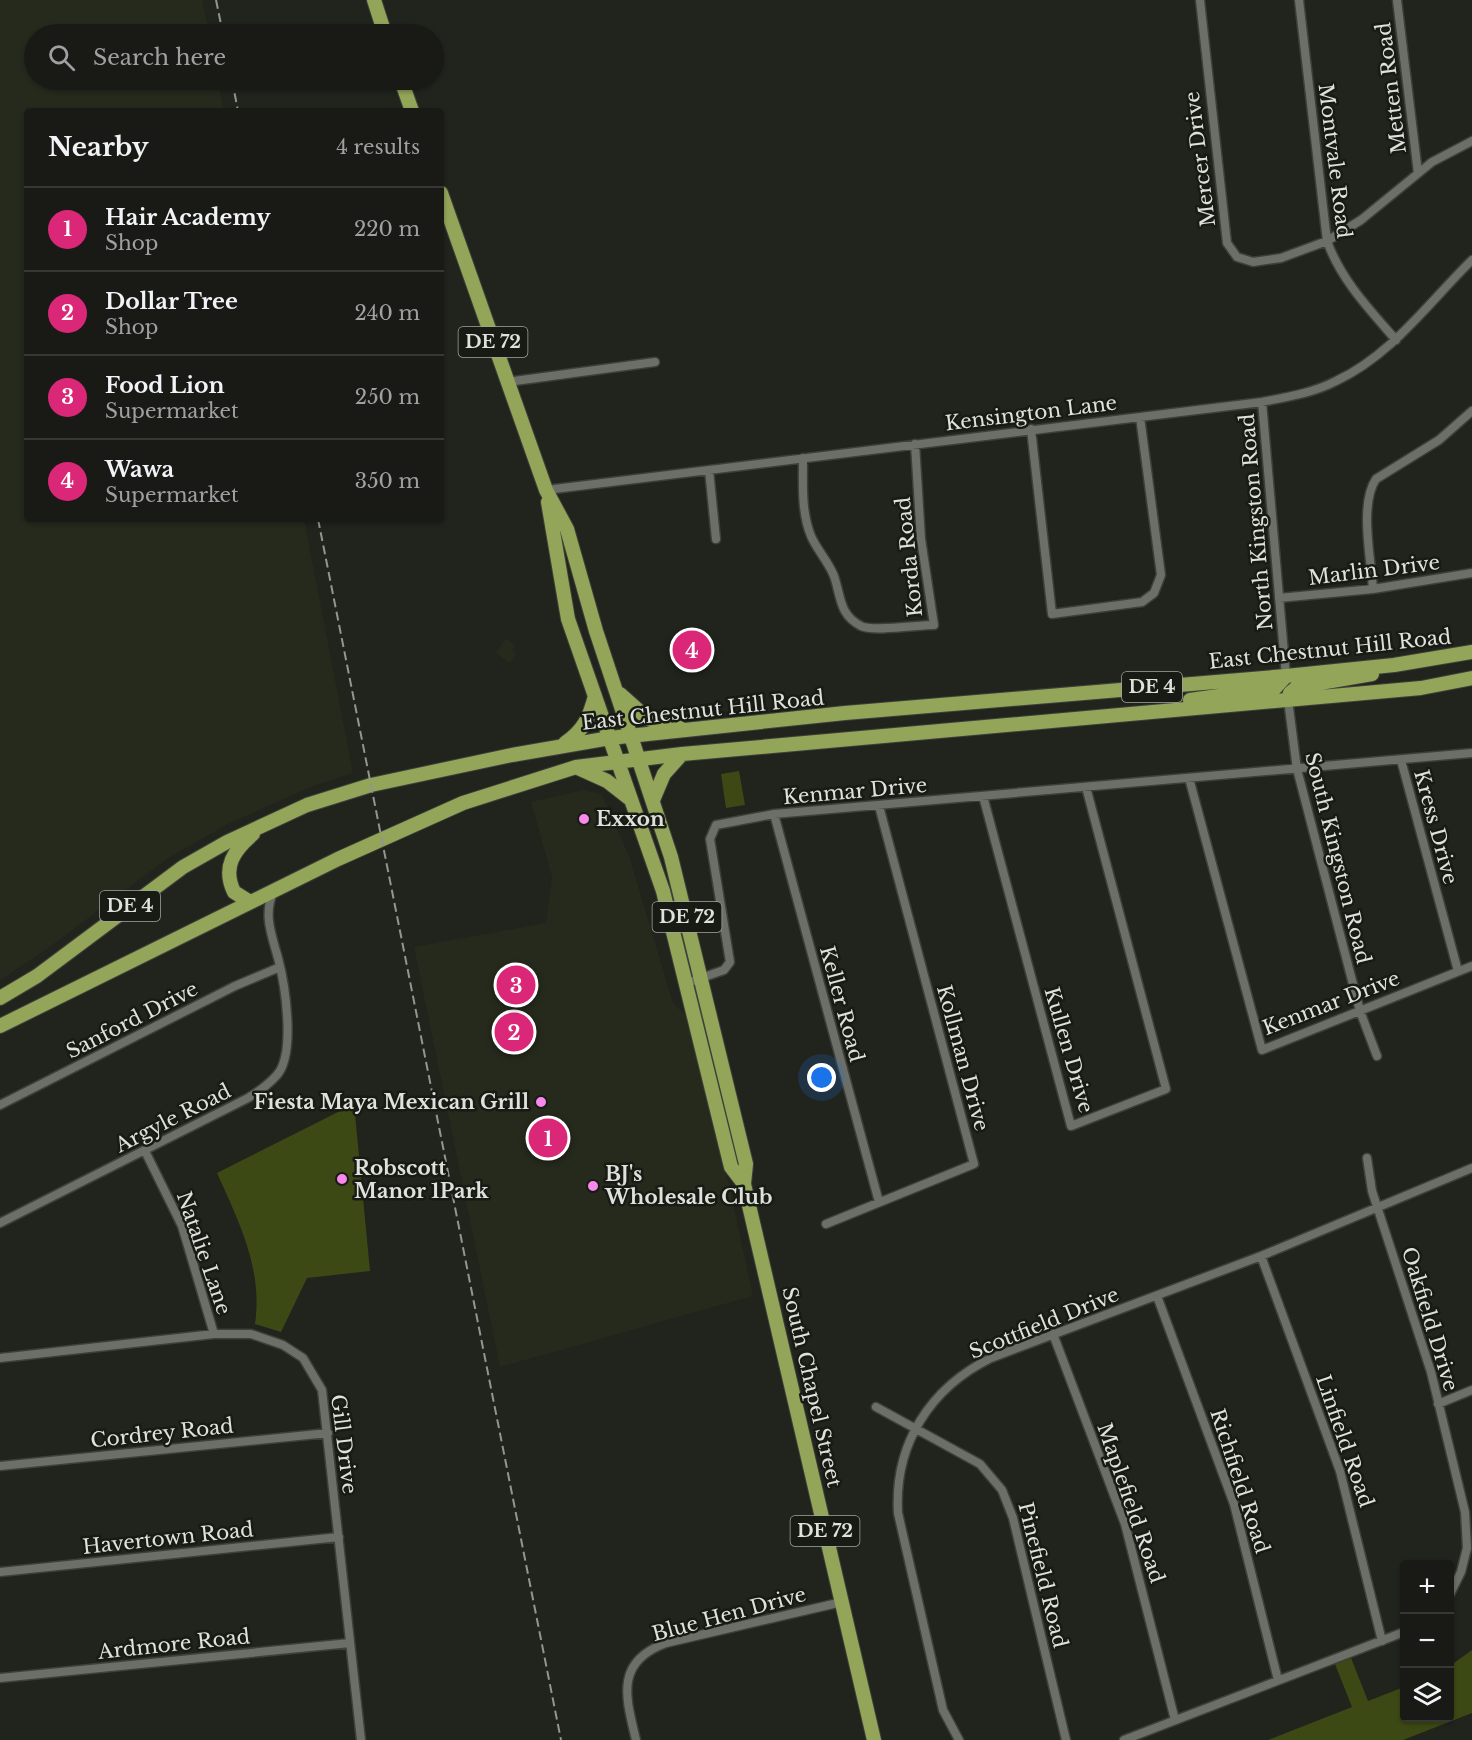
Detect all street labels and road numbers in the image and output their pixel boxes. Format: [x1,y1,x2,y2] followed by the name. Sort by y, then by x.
[1371,21,1411,155] street label: Metten Road
[1314,82,1356,240] street label: Montvale Road
[1180,90,1220,228] street label: Mercer Drive
[458,327,528,357] road number: DE 72
[944,391,1118,435] street label: Kensington Lane
[1235,413,1277,631] street label: North Kingston Road
[891,496,927,618] street label: Korda Road
[1307,550,1441,590] street label: Marlin Drive
[1208,624,1452,674] street label: East Chestnut Hill Road
[1122,672,1182,702] road number: DE 4
[581,685,825,735] street label: East Chestnut Hill Road
[1300,750,1376,966] street label: South Kingston Road
[1409,767,1463,887] street label: Kress Drive
[782,773,928,809] street label: Kenmar Drive
[100,891,160,921] road number: DE 4
[652,902,722,932] road number: DE 72
[815,943,869,1065] street label: Keller Road
[1259,966,1403,1040] street label: Kenmar Drive
[62,976,202,1064] street label: Sanford Drive
[932,982,994,1134] street label: Kollman Drive
[1040,984,1098,1116] street label: Kullen Drive
[110,1079,235,1158] street label: Argyle Road
[172,1188,236,1318] street label: Natalie Lane
[1397,1244,1463,1394] street label: Oakfield Drive
[966,1282,1122,1364] street label: Scottfield Drive
[777,1285,847,1490] street label: South Chapel Street
[1311,1372,1379,1510] street label: Linfield Road
[326,1393,362,1495] street label: Gill Drive
[1205,1406,1275,1556] street label: Richfield Road
[89,1414,235,1452] street label: Cordrey Road
[1092,1420,1170,1586] street label: Maplefield Road
[1013,1500,1073,1650] street label: Pinefield Road
[790,1516,860,1546] road number: DE 72
[81,1517,255,1559] street label: Havertown Road
[649,1582,809,1646] street label: Blue Hen Drive
[96,1624,251,1664] street label: Ardmore Road

